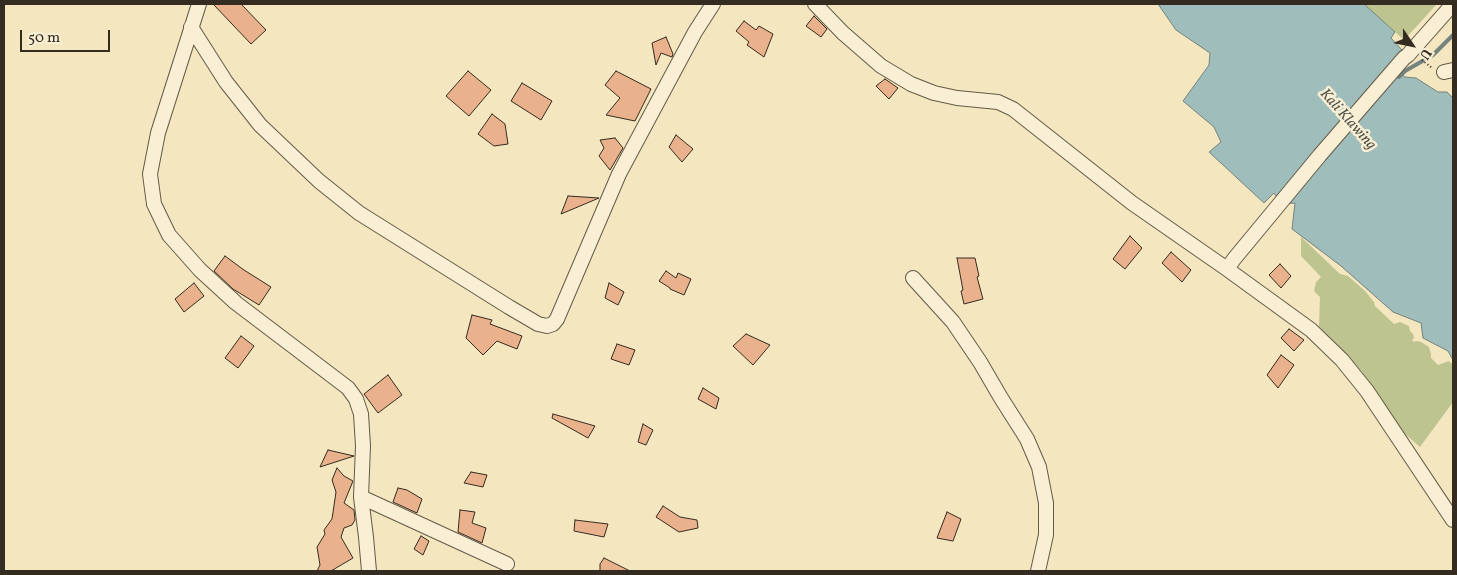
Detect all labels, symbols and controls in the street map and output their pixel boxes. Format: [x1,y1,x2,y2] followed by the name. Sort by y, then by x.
[22,20,112,52] scale bar
[1387,20,1437,70] north arrow
[28,28,60,49] text: 50 m
[1414,44,1435,63] text: U
[1315,86,1379,154] water label: Kali Klawing

